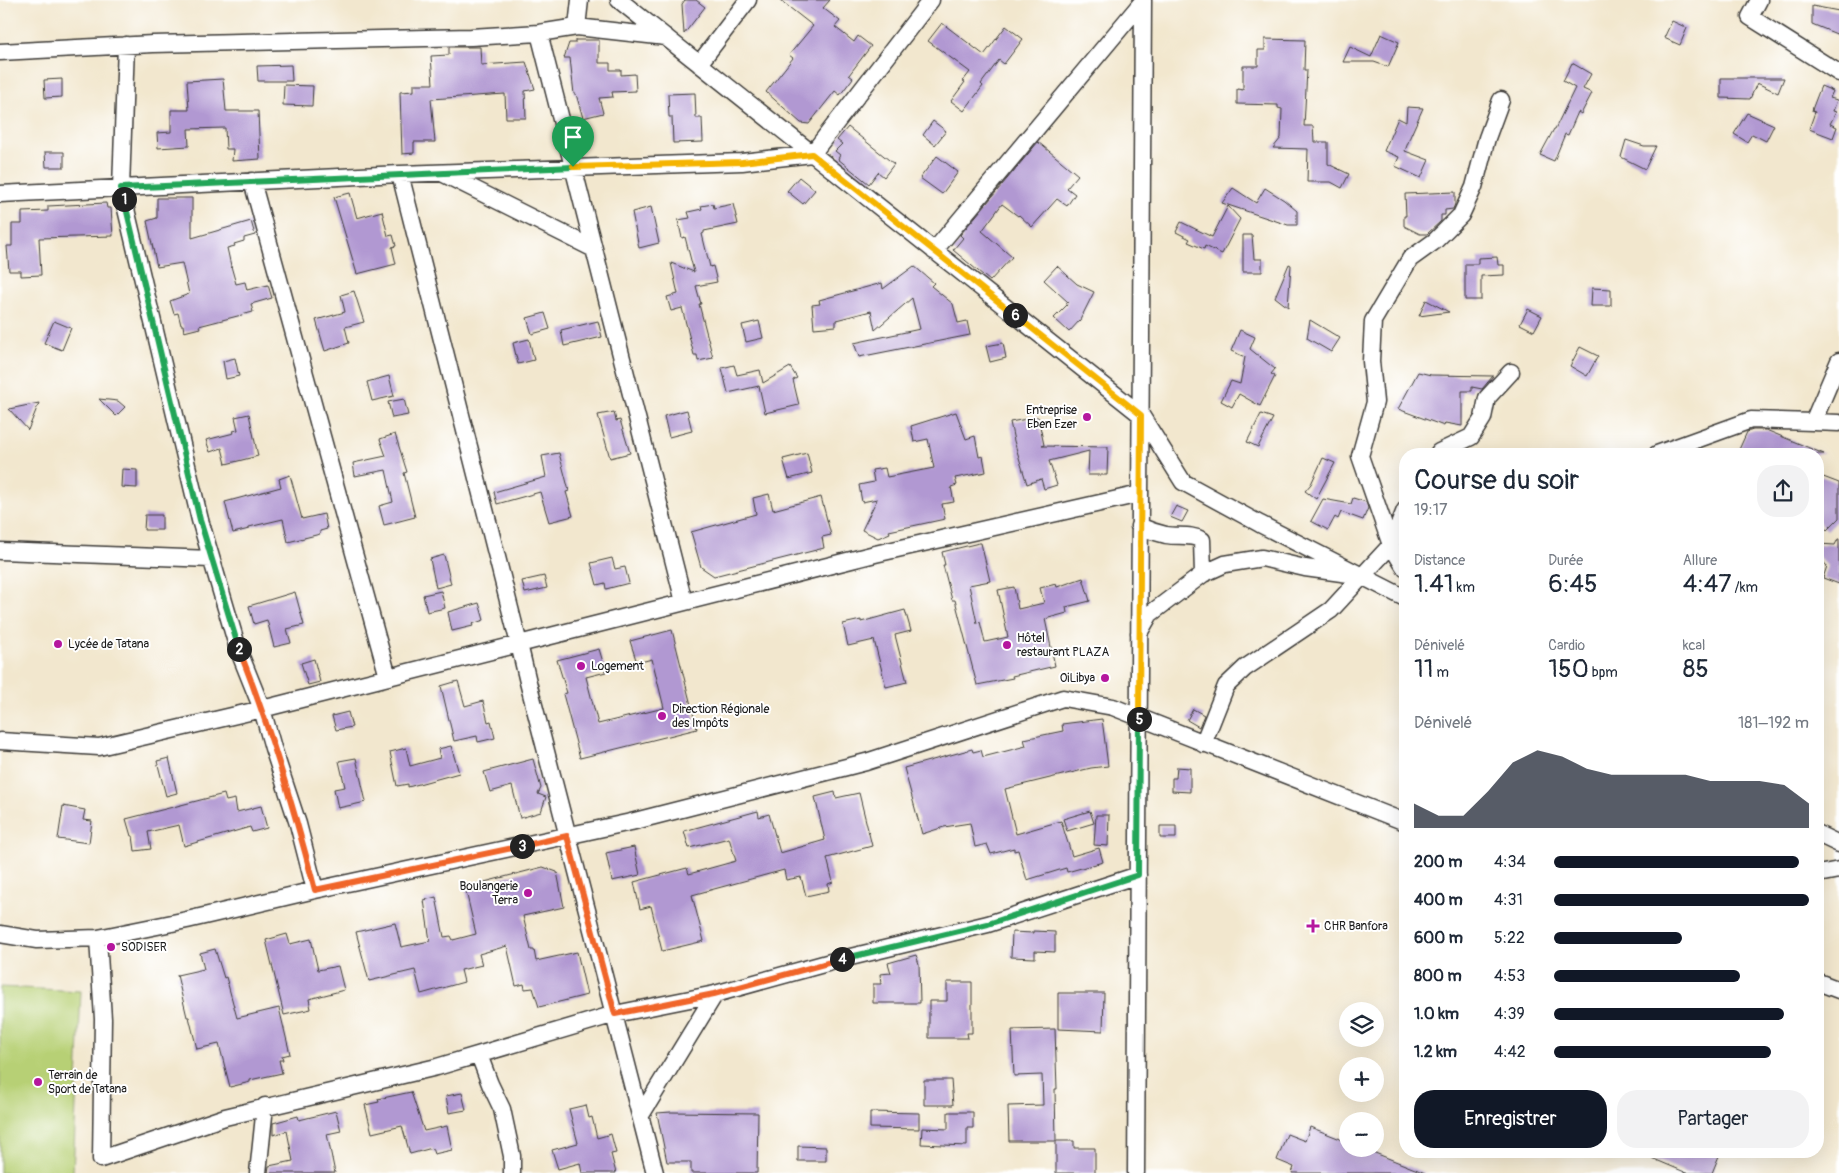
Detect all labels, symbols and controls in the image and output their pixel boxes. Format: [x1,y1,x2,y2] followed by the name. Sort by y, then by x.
[552,116,594,167] pin
[559,123,587,151] icon: arrive
[112,186,136,212] pin: 1
[122,191,127,208] text: 1
[1002,302,1028,328] pin: 6
[1011,307,1020,324] text: 6
[1026,403,1078,432] place label: Entreprise Eben Ezer
[1081,411,1093,423] marker: Entreprise Eben Ezer
[1414,463,1579,498] text: Course du soir
[1757,465,1809,517] button: share
[1414,500,1448,520] text: 19:17
[1414,552,1465,569] text: Distance
[1548,552,1583,569] text: Durée
[1683,552,1717,569] text: Allure
[1414,569,1454,600] text: 1.41
[1548,569,1598,600] text: 6:45
[1683,569,1732,600] text: 4:47
[1454,579,1475,596] text: km
[1732,579,1758,596] text: /km
[1017,631,1110,660] place label: Hôtel restaurant PLAZA
[226,636,252,662] pin: 2
[68,637,149,652] place label: Lycée de Tatana
[1414,637,1465,654] text: Dénivelé
[1548,637,1585,654] text: Cardio
[1683,637,1705,654] text: kcal
[52,638,64,650] marker: Lycée de Tatana
[1001,639,1013,651] marker: Hôtel restaurant PLAZA
[236,641,243,658] text: 2
[1414,654,1434,685] text: 11
[1548,654,1589,685] text: 150
[1683,654,1709,685] text: 85
[591,659,644,674] place label: Logement
[575,660,587,672] marker: Logement
[1434,664,1449,681] text: m
[1589,664,1618,681] text: bpm
[1060,671,1095,686] place label: OiLibya
[1099,672,1111,684] marker: OiLibya
[672,702,769,731] place label: Direction Régionale des Impôts
[1126,706,1152,732] pin: 5
[656,710,668,722] marker: Direction Régionale des Impôts
[1136,711,1143,728] text: 5
[1414,713,1472,733] text: Dénivelé
[1738,713,1809,733] text: 181–192 m
[510,834,534,858] pin: 3
[519,838,526,855] text: 3
[1414,852,1462,872] text: 200 m
[1494,852,1526,872] text: 4:34
[460,879,518,908] place label: Boulangerie Terra
[522,887,534,899] marker: Boulangerie Terra
[1414,890,1463,910] text: 400 m
[1494,890,1523,910] text: 4:31
[1306,919,1320,933] marker: CHR Banfora
[1324,919,1388,934] place label: CHR Banfora
[1414,928,1463,948] text: 600 m
[1494,928,1525,948] text: 5:22
[121,940,167,955] place label: SODISER
[105,941,117,953] marker: SODISER
[830,946,854,972] pin: 4
[838,951,847,968] text: 4
[1414,966,1462,986] text: 800 m
[1494,966,1525,986] text: 4:53
[1339,1002,1384,1157] map controls
[1339,1002,1384,1047] button: layers
[1414,1004,1459,1024] text: 1.0 km
[1494,1004,1525,1024] text: 4:39
[1414,1042,1457,1062] text: 1.2 km
[1494,1042,1526,1062] text: 4:42
[1339,1057,1384,1102] button: +
[48,1068,127,1097] place label: Terrain de Sport de Tatana
[32,1076,44,1088] marker: Terrain de Sport de Tatana
[1414,1090,1607,1148] button: Enregistrer
[1617,1090,1809,1148] button: Partager
[1339,1112,1384,1157] button: −

